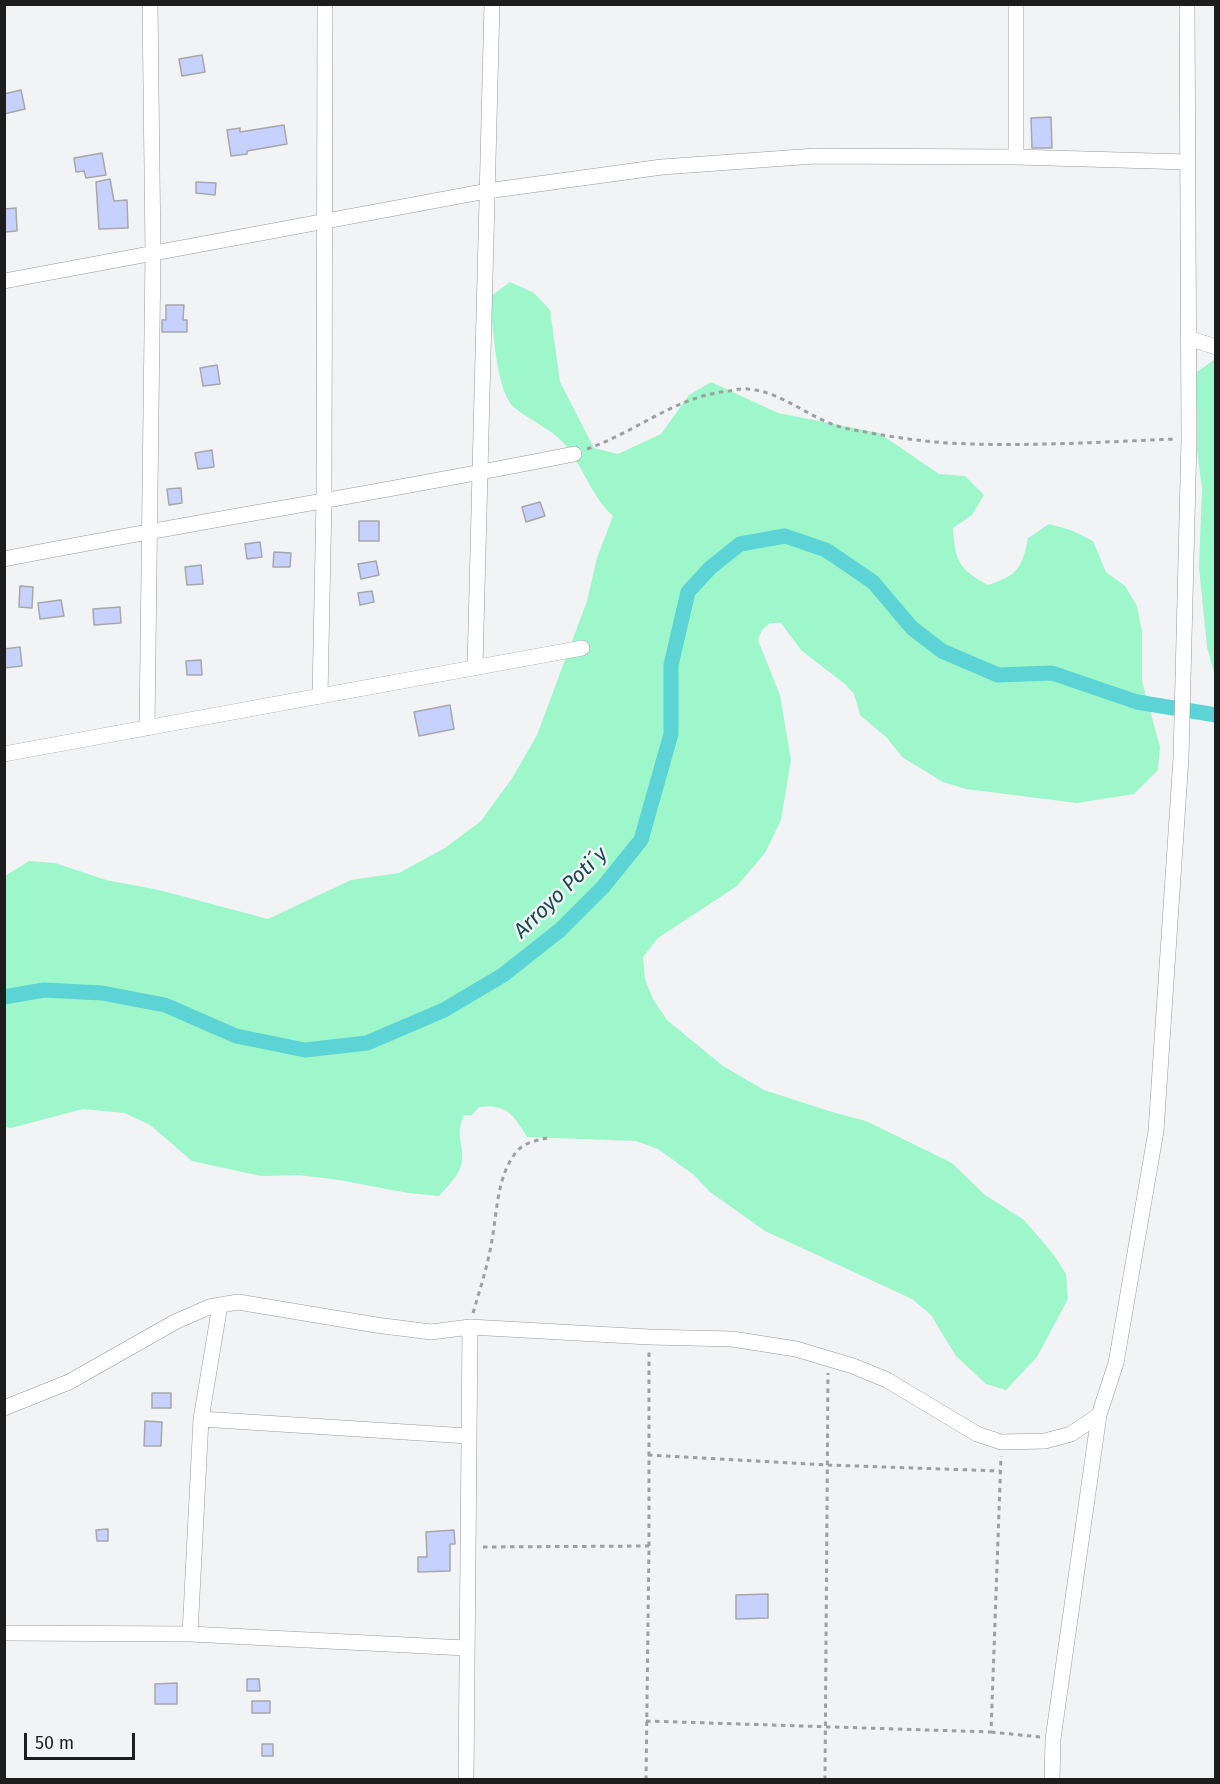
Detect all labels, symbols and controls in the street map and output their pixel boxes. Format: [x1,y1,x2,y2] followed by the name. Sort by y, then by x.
[509,842,613,944] water label: Arroyo Poti´y
[27,1721,138,1759] scale bar
[35,1732,74,1754] text: 50 m

